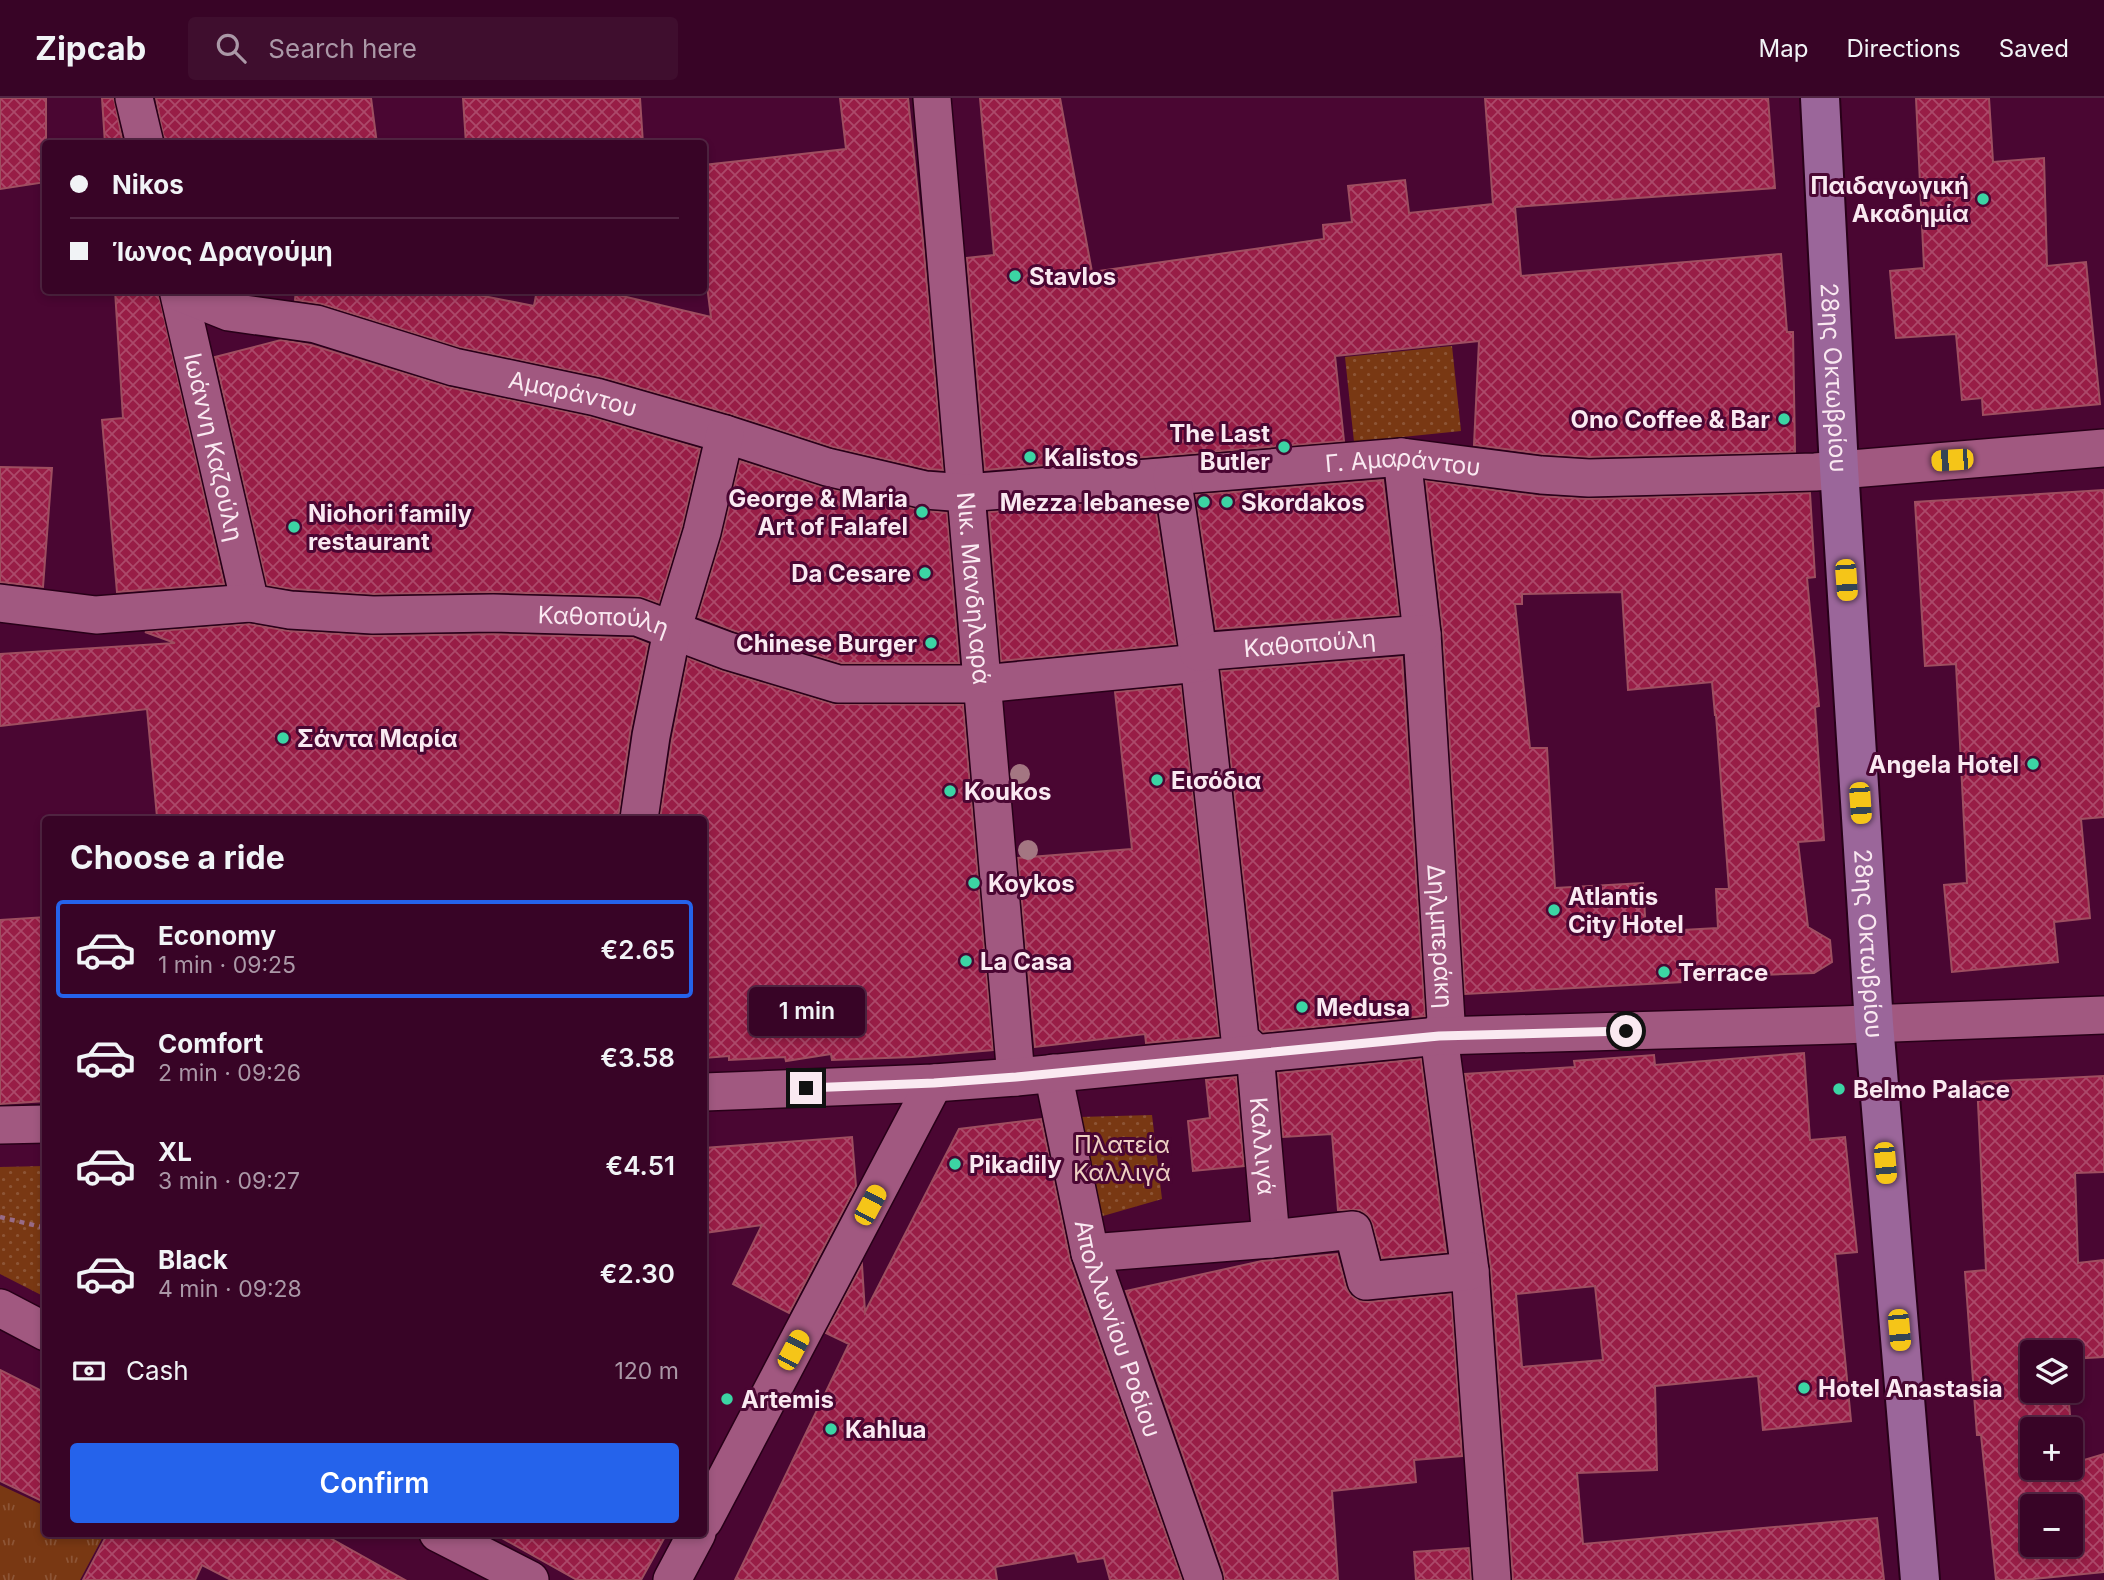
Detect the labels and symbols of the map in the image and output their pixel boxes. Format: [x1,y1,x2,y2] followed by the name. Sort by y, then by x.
[1811,171,1969,228] place label: Παιδαγωγική Ακαδημία
[1975,191,1991,207] marker: Παιδαγωγική Ακαδημία
[1029,262,1116,291] place label: Stavlos
[1007,268,1023,284] marker: Stavlos
[1815,282,1854,473] street label: 28ης Οκτωβρίου
[178,350,250,544] street label: Ιωάννη Καζούλη
[506,364,641,423] street label: Αμαράντου
[1570,405,1770,434] place label: Ono Coffee & Bar
[1776,411,1792,427] marker: Ono Coffee & Bar
[1169,419,1270,476] place label: The Last Butler
[1276,439,1292,455] marker: The Last Butler
[1324,442,1482,482] street label: Γ. Αμαράντου
[1044,443,1138,472] place label: Kalistos
[1931,448,1974,472] car
[1022,449,1038,465] marker: Kalistos
[728,484,908,541] place label: George & Maria Art of Falafel
[1000,488,1190,517] place label: Mezza lebanese
[1241,488,1365,517] place label: Skordakos
[951,491,997,686] street label: Νικ. Μανδηλαρά
[1196,494,1212,510] marker: Mezza lebanese
[1219,494,1235,510] marker: Skordakos
[308,499,472,556] place label: Niohori family restaurant
[914,504,930,520] marker: George & Maria Art of Falafel
[286,519,302,535] marker: Niohori family restaurant
[1835,558,1858,602] car
[791,559,911,588] place label: Da Cesare
[917,565,933,581] marker: Da Cesare
[537,600,673,642] street label: Καθοπούλη
[1242,623,1377,663] street label: Καθοπούλη
[736,629,917,658] place label: Chinese Burger
[923,635,939,651] marker: Chinese Burger
[297,724,458,753] place label: Σάντα Μαρία
[275,730,291,746] marker: Σάντα Μαρία
[1869,750,2019,779] place label: Angela Hotel
[2025,756,2041,772] marker: Angela Hotel
[1171,766,1261,795] place label: Εισόδια
[1149,772,1165,788] marker: Εισόδια
[964,777,1052,806] place label: Koukos
[1849,781,1872,825] car
[942,783,958,799] marker: Koukos
[1849,848,1890,1039] street label: 28ης Οκτωβρίου
[1422,863,1460,1009] street label: Δηλμπεράκη
[988,869,1075,898] place label: Koykos
[966,875,982,891] marker: Koykos
[1568,882,1684,939] place label: Atlantis City Hotel
[1546,902,1562,918] marker: Atlantis City Hotel
[980,947,1072,976] place label: La Casa
[958,953,974,969] marker: La Casa
[1678,958,1768,987] place label: Terrace
[1656,964,1672,980] marker: Terrace
[748,986,864,1035] callout: 1 min
[1316,993,1410,1022] place label: Medusa
[1294,999,1310,1015] marker: Medusa
[1610,1015,1642,1047] route start
[790,1072,822,1104] route end
[1853,1075,2010,1104] place label: Belmo Palace
[1831,1081,1847,1097] marker: Belmo Palace
[1244,1096,1282,1196] street label: Καλλιγά
[1073,1130,1171,1187] park label: Πλατεία Καλλιγά
[1873,1141,1898,1185] car
[969,1150,1062,1179] place label: Pikadily
[947,1156,963,1172] marker: Pikadily
[851,1182,890,1228] car
[1069,1217,1168,1441] street label: Απολλωνίου Ροδίου
[1887,1308,1912,1352] car
[774,1327,813,1373] car
[1818,1374,2003,1403] place label: Hotel Anastasia
[1796,1380,1812,1396] marker: Hotel Anastasia
[741,1385,834,1414] place label: Artemis
[719,1391,735,1407] marker: Artemis
[845,1415,927,1444] place label: Kahlua
[823,1421,839,1437] marker: Kahlua

